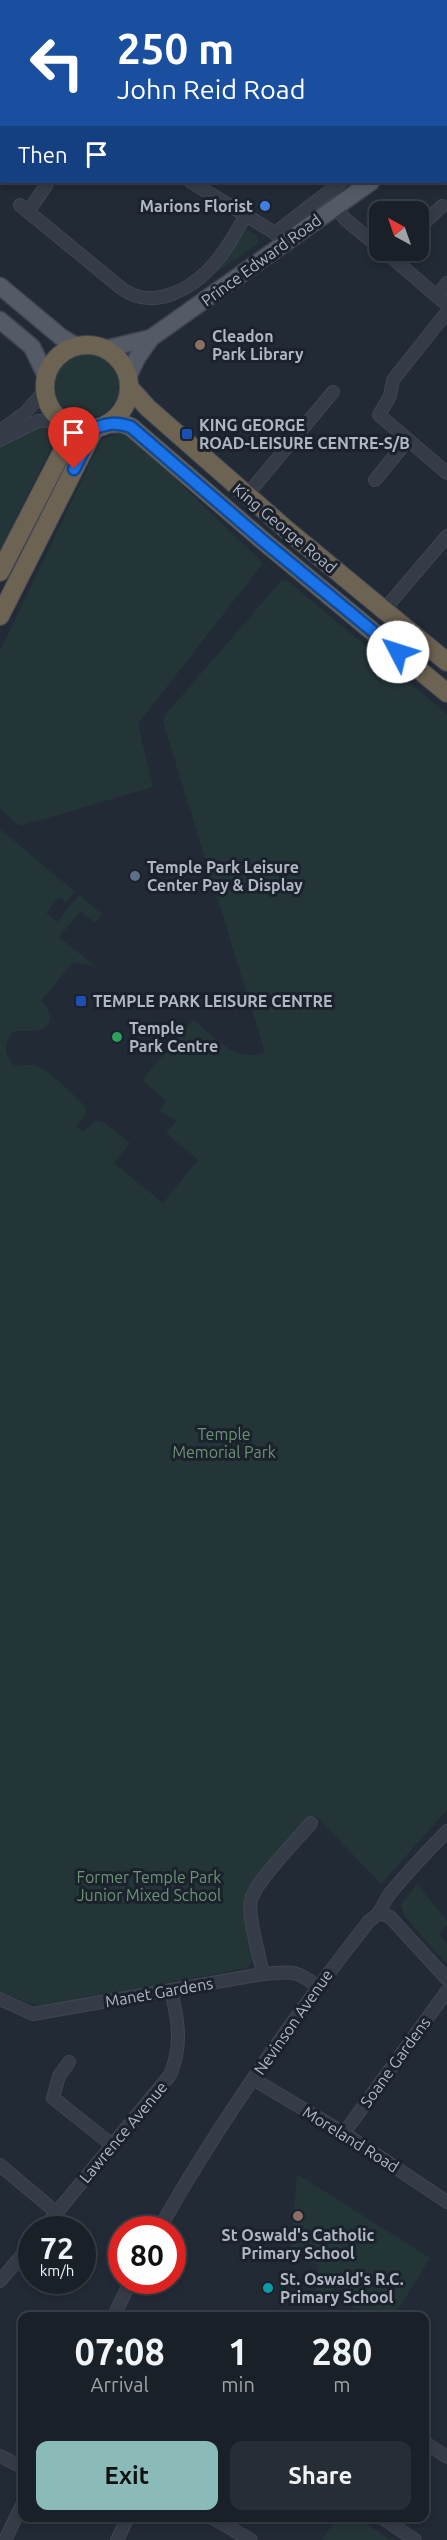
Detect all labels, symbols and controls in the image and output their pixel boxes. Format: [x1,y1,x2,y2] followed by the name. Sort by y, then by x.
[18,24,96,102] icon: left
[117,25,234,72] text: 250 m
[117,74,306,104] text: John Reid Road
[80,138,113,171] icon: arrive
[18,142,68,167] text: Then
[140,197,253,215] place label: Marions Florist
[258,199,272,213] marker: Marions Florist
[369,201,429,261] north arrow
[369,201,429,261] map controls
[198,211,324,309] street label: Prince Edward Road
[212,327,304,363] place label: Cleadon Park Library
[193,338,207,352] marker: Cleadon Park Library
[48,407,99,469] pin
[57,416,90,449] icon: arrive
[199,416,410,452] place label: KING GEORGE ROAD-LEISURE CENTRE-S/B
[180,427,194,441] marker: KING GEORGE ROAD-LEISURE CENTRE-S/B
[230,480,340,576] street label: King George Road
[366,620,430,684] position arrow
[147,858,303,894] place label: Temple Park Leisure Center Pay & Display
[128,869,142,883] marker: Temple Park Leisure Center Pay & Display
[93,992,332,1010] place label: TEMPLE PARK LEISURE CENTRE
[74,994,88,1008] marker: TEMPLE PARK LEISURE CENTRE
[129,1019,218,1055] place label: Temple Park Centre
[110,1030,124,1044] marker: Temple Park Centre
[172,1425,276,1461] park label: Temple Memorial Park
[77,1868,221,1904] park label: Former Temple Park Junior Mixed School
[250,1966,336,2078] street label: Nevinson Avenue
[104,1974,214,2010] street label: Manet Gardens
[356,2013,434,2110] street label: Soane Gardens
[75,2078,171,2186] street label: Lawrence Avenue
[300,2102,402,2176] street label: Moreland Road
[291,2209,305,2223] marker: St Oswald's Catholic Primary School
[108,2216,186,2294] speed limit sign: 80
[222,2226,375,2262] place label: St Oswald's Catholic Primary School
[40,2231,74,2265] text: 72
[40,2262,74,2279] text: km/h
[280,2270,404,2306] place label: St. Oswald's R.C. Primary School
[261,2281,275,2295] marker: St. Oswald's R.C. Primary School
[75,2331,165,2372] text: 07:08
[228,2331,248,2372] text: 1
[311,2331,372,2372] text: 280
[91,2373,149,2396] text: Arrival
[221,2373,255,2396] text: min
[333,2373,351,2396] text: m
[36,2441,218,2510] button: Exit
[230,2441,411,2510] button: Share

